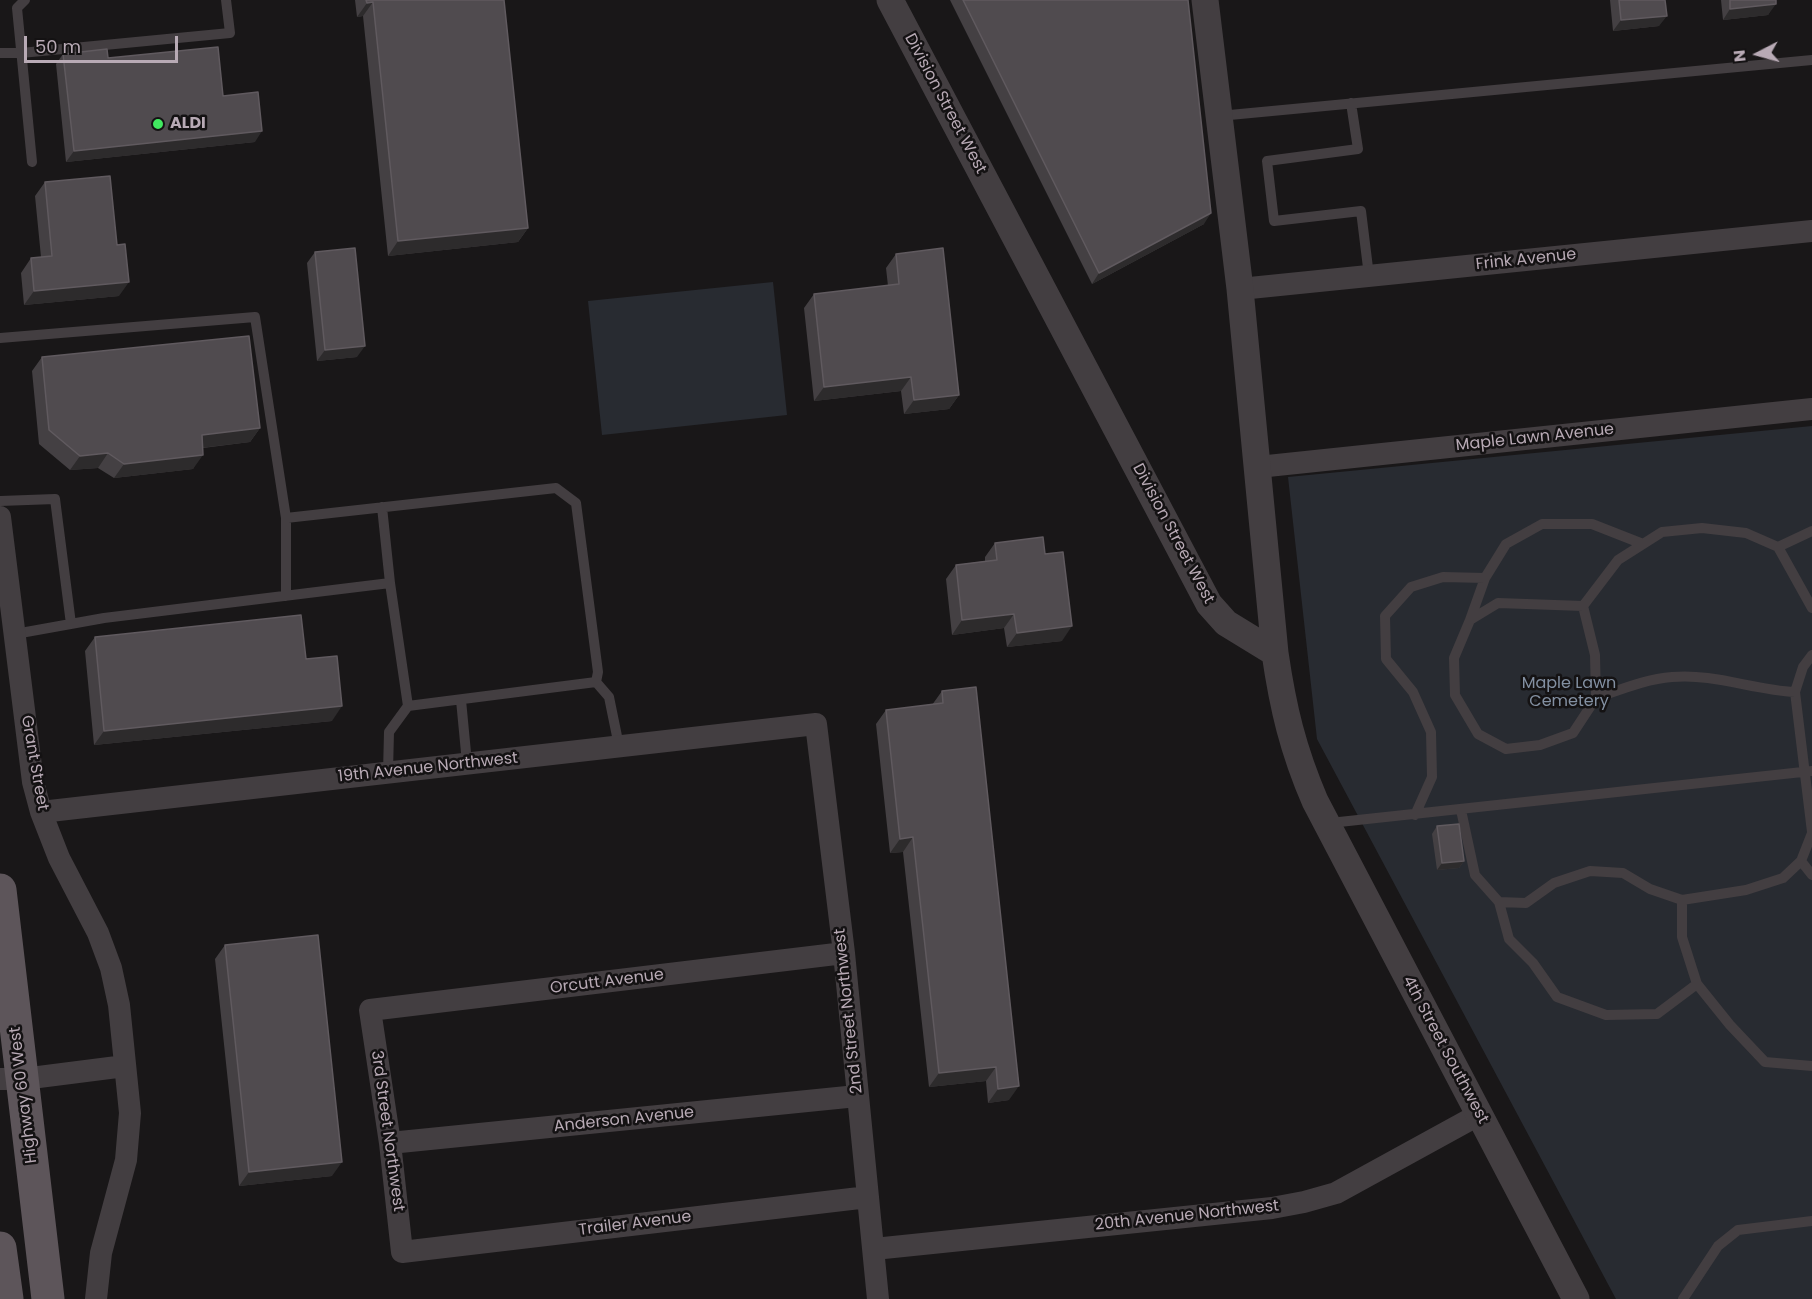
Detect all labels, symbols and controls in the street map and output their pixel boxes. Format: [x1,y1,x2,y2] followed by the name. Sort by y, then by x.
[27,24,182,62] scale bar
[1728,24,1788,84] north arrow
[900,31,990,177] street label: Division Street West
[35,34,81,59] text: 50 m
[1728,49,1752,63] text: N
[170,114,206,134] place label: ALDI
[151,117,165,131] marker: ALDI
[1475,245,1577,275] street label: Frink Avenue
[1455,420,1615,456] street label: Maple Lawn Avenue
[1128,461,1218,607] street label: Division Street West
[1522,674,1616,712] park label: Maple Lawn Cemetery
[16,714,52,812] street label: Grant Street
[337,749,519,787] street label: 19th Avenue Northwest
[831,927,867,1095] street label: 2nd Street Northwest
[549,965,665,999] street label: Orcutt Avenue
[1398,973,1492,1127] street label: 4th Street Southwest
[6,1026,42,1164] street label: Highway 60 West
[366,1049,408,1213] street label: 3rd Street Northwest
[553,1103,695,1137] street label: Anderson Avenue
[1094,1197,1280,1235] street label: 20th Avenue Northwest
[577,1208,693,1240] street label: Trailer Avenue

